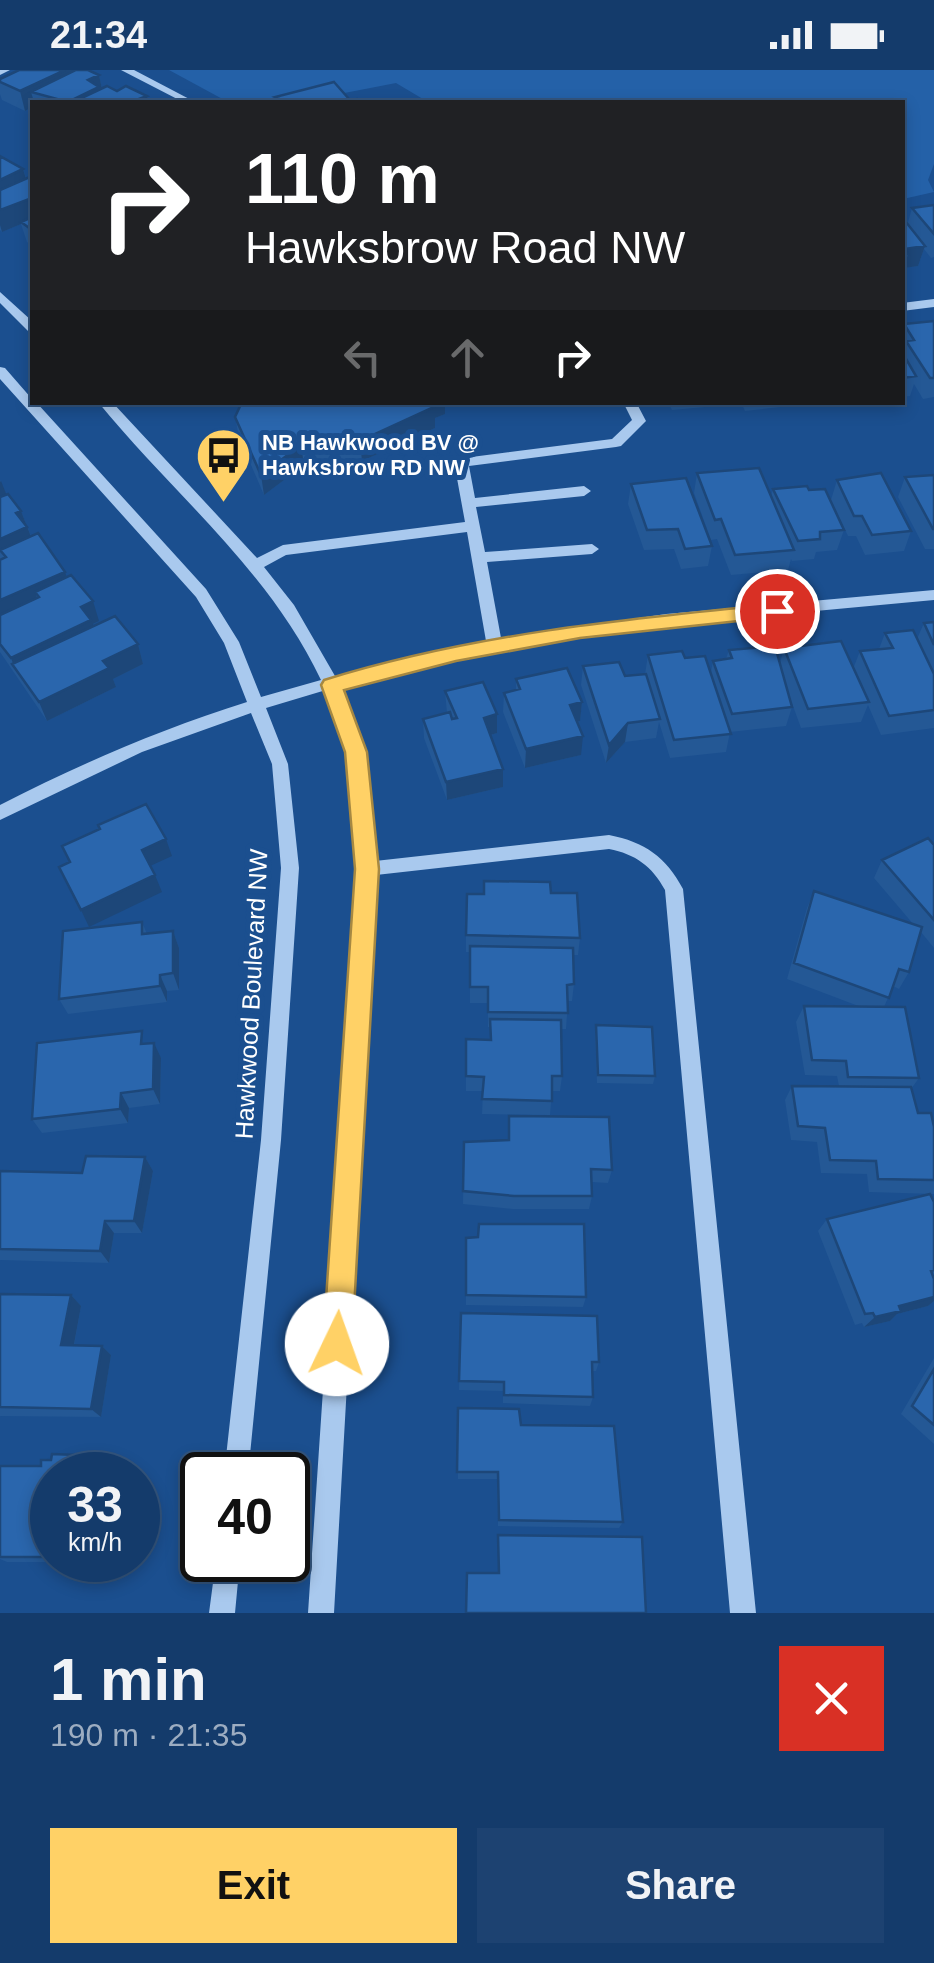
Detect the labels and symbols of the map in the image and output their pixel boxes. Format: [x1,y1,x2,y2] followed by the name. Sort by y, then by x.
[193,425,253,504] bus stop icon: NB Hawkwood BV @ Hawksbrow RD NW
[262,430,479,480] place label: NB Hawkwood BV @ Hawksbrow RD NW
[735,569,820,654] pin
[229,848,273,1140] street label: Hawkwood Boulevard NW
[285,1292,389,1396] position arrow
[180,1452,310,1582] speed limit sign: 40

